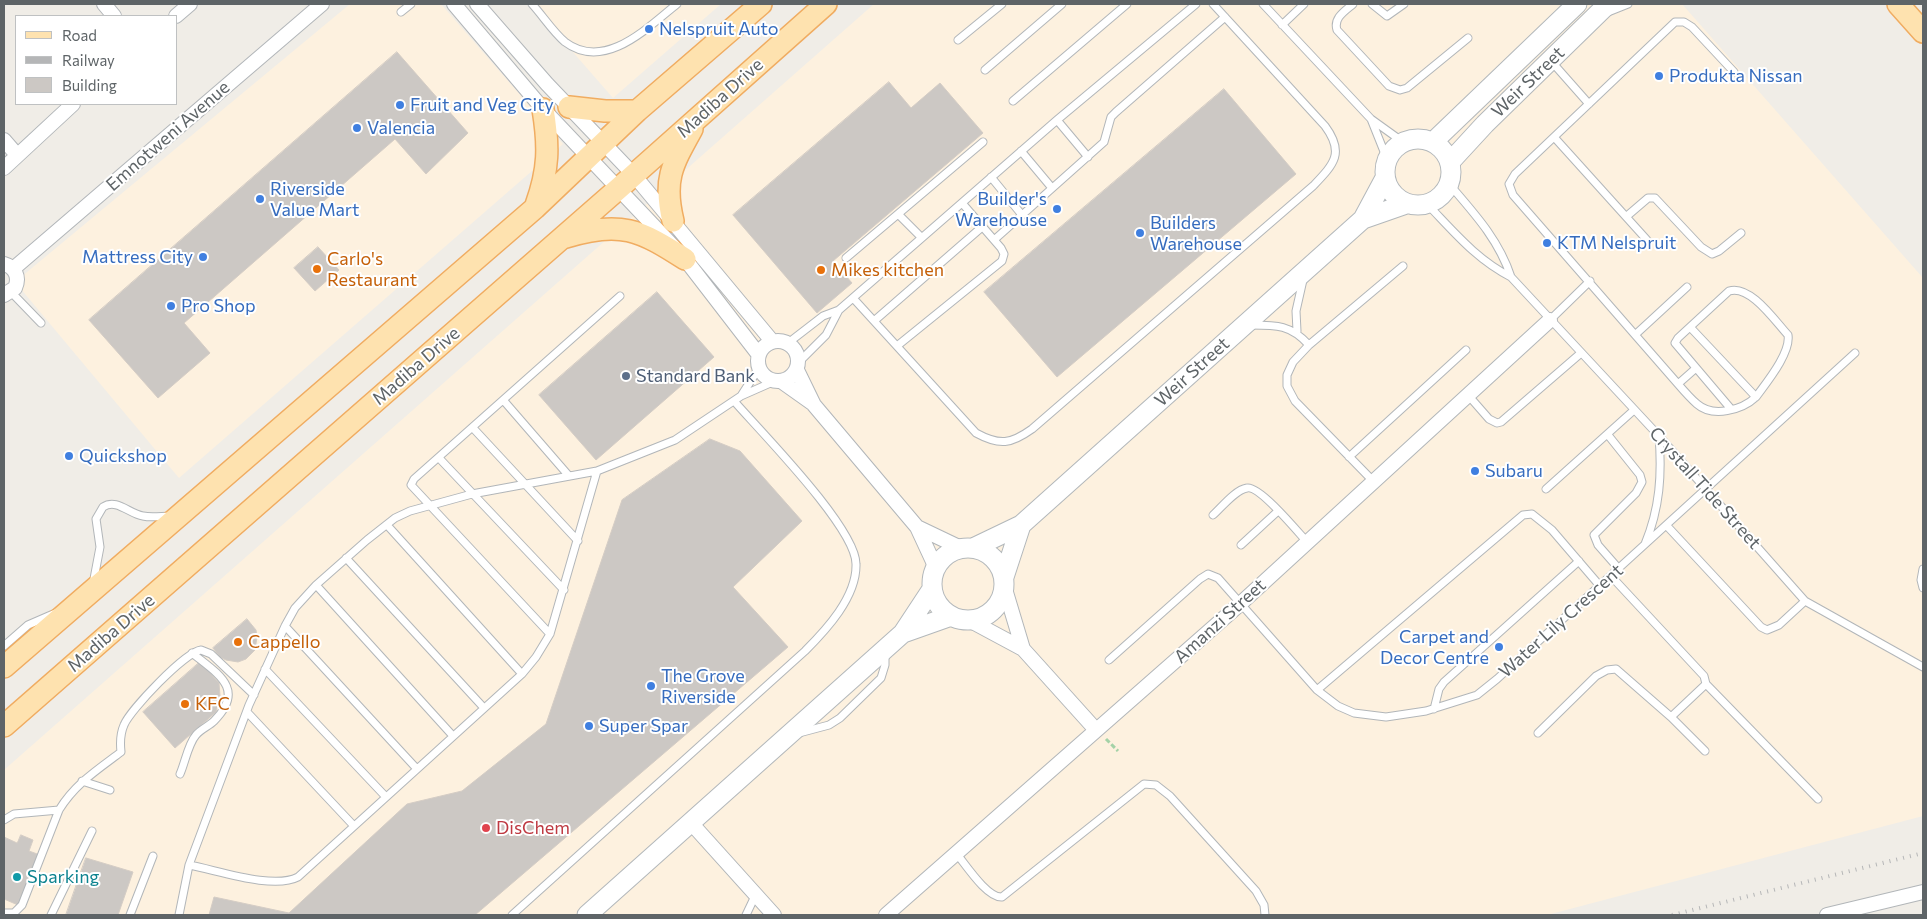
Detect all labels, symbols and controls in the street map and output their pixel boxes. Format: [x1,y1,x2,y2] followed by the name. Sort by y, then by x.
[15,15,178,105] legend
[659,18,778,40] place label: Nelspruit Auto
[643,23,655,35] marker: Nelspruit Auto
[62,26,97,44] text: Road
[1487,42,1569,122] street label: Weir Street
[62,51,115,69] text: Railway
[672,54,768,142] street label: Madiba Drive
[1669,65,1803,87] place label: Produkta Nissan
[1653,70,1665,82] marker: Produkta Nissan
[62,76,117,94] text: Building
[102,76,234,196] street label: Emnotweni Avenue
[410,94,554,116] place label: Fruit and Veg City
[394,99,406,111] marker: Fruit and Veg City
[367,117,435,139] place label: Valencia
[351,122,363,134] marker: Valencia
[270,178,359,220] place label: Riverside Value Mart
[955,188,1047,230] place label: Builder's Warehouse
[254,193,266,205] marker: Riverside Value Mart
[1051,203,1063,215] marker: Builder's Warehouse
[1150,212,1242,254] place label: Builders Warehouse
[1134,227,1146,239] marker: Builders Warehouse
[1557,232,1676,254] place label: KTM Nelspruit
[1541,237,1553,249] marker: KTM Nelspruit
[82,246,193,268] place label: Mattress City
[327,248,417,290] place label: Carlo's Restaurant
[197,251,209,263] marker: Mattress City
[831,259,944,281] place label: Mikes kitchen
[311,263,323,275] marker: Carlo's Restaurant
[815,264,827,276] marker: Mikes kitchen
[181,295,256,317] place label: Pro Shop
[165,300,177,312] marker: Pro Shop
[368,322,464,410] street label: Madiba Drive
[1150,333,1234,411] street label: Weir Street
[636,365,755,387] place label: Standard Bank
[620,370,632,382] marker: Standard Bank
[1645,423,1765,553] street label: Crystall Tide Street
[79,445,167,467] place label: Quickshop
[63,450,75,462] marker: Quickshop
[1485,460,1543,482] place label: Subaru
[1469,465,1481,477] marker: Subaru
[1495,560,1627,682] street label: Water Lily Crescent
[1170,574,1270,668] street label: Amanzi Street
[63,589,159,677] street label: Madiba Drive
[1380,626,1489,669] place label: Carpet and Decor Centre
[248,631,320,653] place label: Cappello
[232,636,244,648] marker: Cappello
[1493,641,1505,653] marker: Carpet and Decor Centre
[661,665,745,708] place label: The Grove Riverside
[645,680,657,692] marker: The Grove Riverside
[195,693,230,715] place label: KFC
[179,698,191,710] marker: KFC
[599,715,688,737] place label: Super Spar
[583,720,595,732] marker: Super Spar
[496,817,570,839] place label: DisChem
[480,822,492,834] marker: DisChem
[27,866,99,888] place label: Sparking
[11,871,23,883] marker: Sparking

